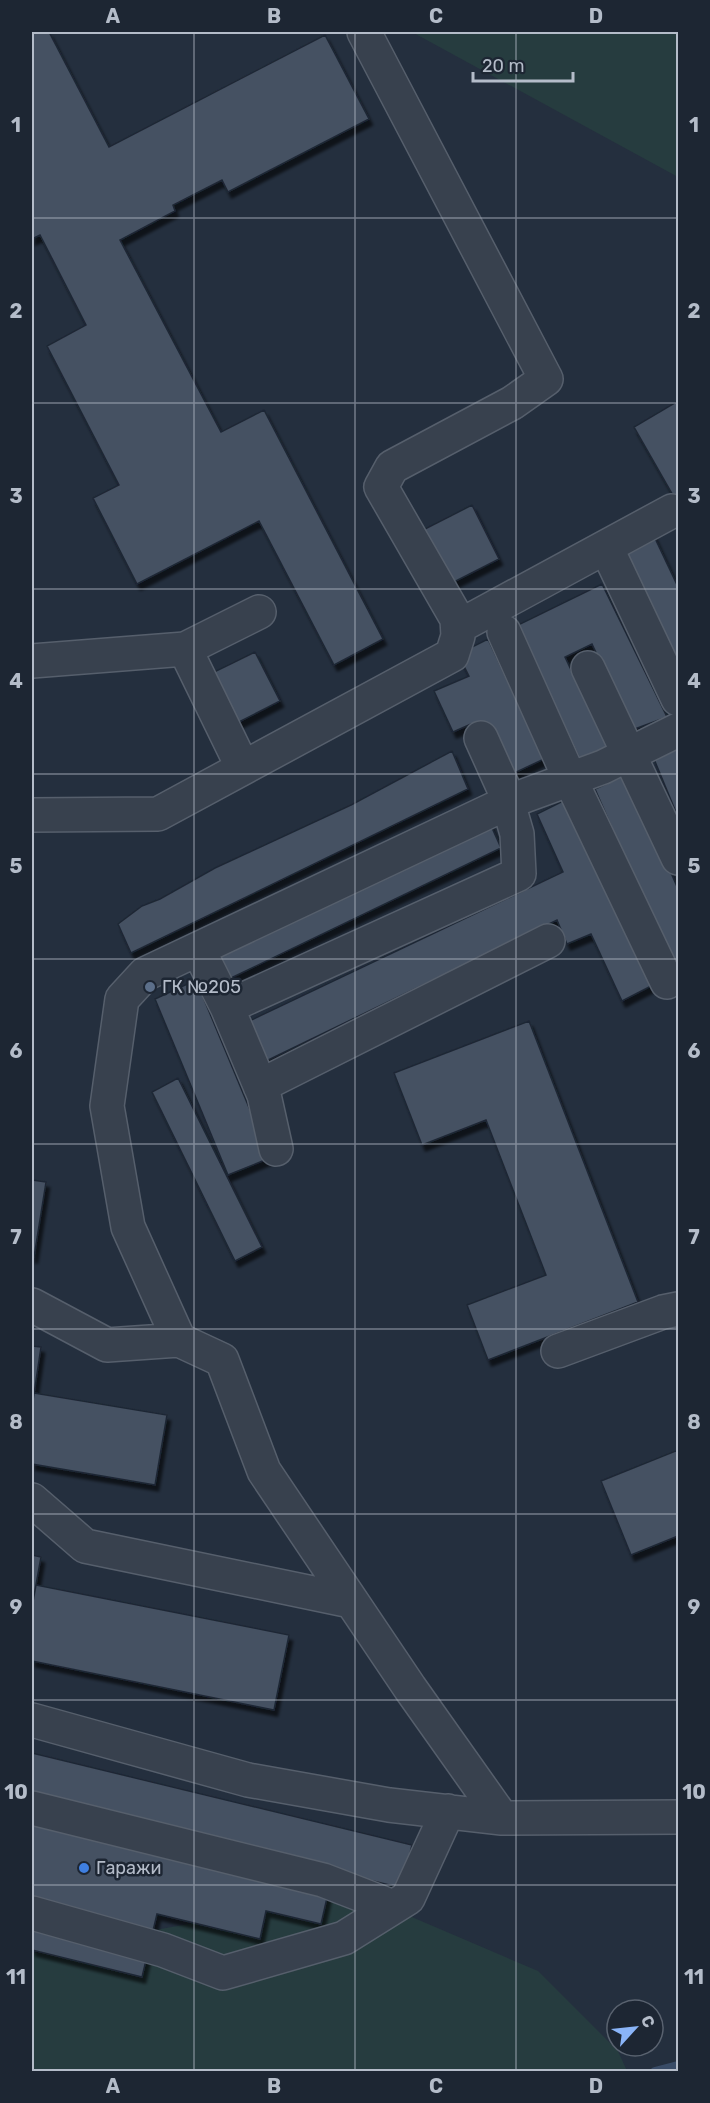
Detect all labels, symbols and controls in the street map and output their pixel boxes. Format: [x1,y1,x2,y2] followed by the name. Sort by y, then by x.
[106,4,121,28] text: A
[267,4,281,28] text: B
[429,4,443,28] text: C
[589,4,603,28] text: D
[473,45,574,83] scale bar
[482,55,524,77] text: 20 m
[11,113,21,137] text: 1
[689,113,699,137] text: 1
[10,299,23,323] text: 2
[688,299,701,323] text: 2
[9,484,23,508] text: 3
[687,484,701,508] text: 3
[9,669,23,693] text: 4
[687,669,701,693] text: 4
[10,854,23,878] text: 5
[688,854,701,878] text: 5
[162,976,241,998] place label: ГК №205
[143,980,157,994] marker: ГК №205
[9,1039,23,1063] text: 6
[687,1039,701,1063] text: 6
[10,1225,22,1249] text: 7
[688,1225,700,1249] text: 7
[9,1410,23,1434] text: 8
[687,1410,701,1434] text: 8
[10,1595,23,1619] text: 9
[688,1595,701,1619] text: 9
[4,1780,28,1804] text: 10
[682,1780,706,1804] text: 10
[96,1857,161,1879] place label: Гаражи
[77,1861,91,1875] marker: Гаражи
[6,1965,26,1989] text: 11
[684,1965,704,1989] text: 11
[605,1998,665,2058] north arrow
[637,2012,659,2031] text: С
[106,2074,121,2098] text: A
[267,2074,281,2098] text: B
[429,2074,443,2098] text: C
[589,2074,603,2098] text: D

